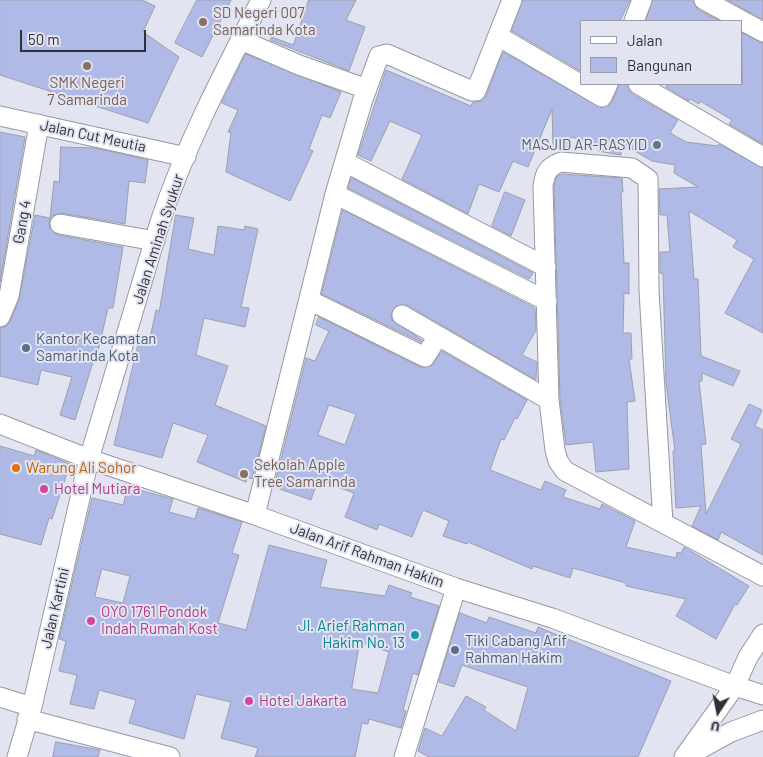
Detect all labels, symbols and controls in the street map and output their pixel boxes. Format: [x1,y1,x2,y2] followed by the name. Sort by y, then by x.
[213,4,316,39] place label: SD Negeri 007 Samarinda Kota
[197,16,209,28] marker: SD Negeri 007 Samarinda Kota
[22,20,149,52] scale bar
[580,20,743,85] legend
[28,30,60,48] text: 50 m
[627,31,663,49] text: Jalan
[627,56,692,74] text: Bangunan
[81,60,93,72] marker: SMK Negeri 7 Samarinda
[47,74,127,109] place label: SMK Negeri 7 Samarinda
[38,116,148,156] street label: Jalan Cut Meutia
[521,136,647,154] place label: MASJID AR-RASYID
[651,139,663,151] marker: MASJID AR-RASYID
[129,172,187,306] street label: Jalan Aminah Syukur
[9,199,35,245] street label: Gang 4
[36,330,156,365] place label: Kantor Kecamatan Samarinda Kota
[20,342,32,354] marker: Kantor Kecamatan Samarinda Kota
[254,456,356,491] place label: Sekolah Apple Tree Samarinda
[26,459,137,477] place label: Warung Ali Sohor
[10,462,22,474] marker: Warung Ali Sohor
[238,468,250,480] marker: Sekolah Apple Tree Samarinda
[54,480,140,498] place label: Hotel Mutiara
[38,483,50,495] marker: Hotel Mutiara
[288,519,446,591] street label: Jalan Arif Rahman Hakim
[37,566,73,650] street label: Jalan Kartini
[101,603,218,638] place label: OYO 1761 Pondok Indah Rumah Kost
[85,615,97,627] marker: OYO 1761 Pondok Indah Rumah Kost
[298,617,405,652] place label: Jl. Arief Rahman Hakim No. 13
[409,629,421,641] marker: Jl. Arief Rahman Hakim No. 13
[465,632,567,667] place label: Tiki Cabang Arif Rahman Hakim
[449,644,461,656] marker: Tiki Cabang Arif Rahman Hakim
[693,687,743,737] north arrow
[259,692,347,710] place label: Hotel Jakarta
[243,695,255,707] marker: Hotel Jakarta
[709,718,721,736] text: U

